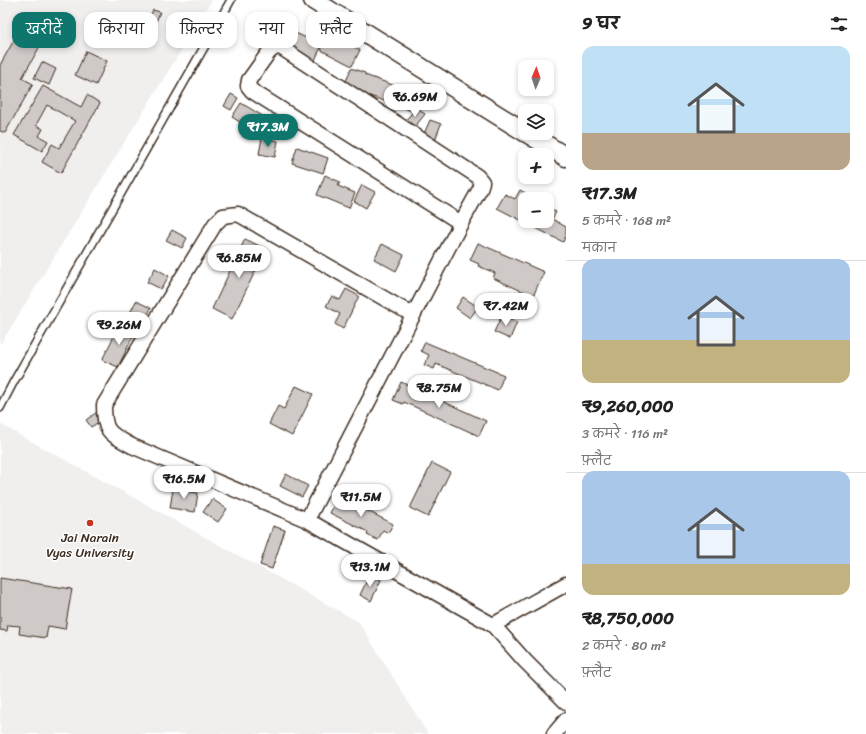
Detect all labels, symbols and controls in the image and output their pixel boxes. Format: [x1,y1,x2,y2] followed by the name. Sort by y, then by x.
[582,8,620,38] text: 9 घर
[12,12,76,48] chip: खरीदें
[84,12,158,48] chip: किराया
[166,12,237,48] chip: फ़िल्टर
[245,12,298,48] chip: नया
[306,12,366,48] chip: फ़्लैट
[828,13,850,35] icon: filters
[518,60,554,96] north arrow
[518,60,554,228] map controls
[680,72,752,144] icon: home
[382,84,448,118] pin: ₹6.69M
[393,85,437,108] text: ₹6.69M
[518,104,554,140] button: layers
[235,114,301,148] pin: ₹17.3M
[247,115,289,138] text: ₹17.3M
[518,148,554,184] button: +
[582,178,637,208] text: ₹17.3M
[518,192,554,228] button: −
[582,209,671,232] text: 5 कमरे · 168 m²
[582,236,616,259] text: मकान
[206,245,272,279] pin: ₹6.85M
[217,246,261,269] text: ₹6.85M
[680,285,752,357] icon: home
[473,293,539,327] pin: ₹7.42M
[484,294,528,317] text: ₹7.42M
[86,312,152,346] pin: ₹9.26M
[97,313,141,336] text: ₹9.26M
[406,375,472,409] pin: ₹8.75M
[416,376,462,399] text: ₹8.75M
[582,391,674,421] text: ₹9,260,000
[582,422,668,445] text: 3 कमरे · 116 m²
[582,449,612,472] text: फ़्लैट
[151,466,217,500] pin: ₹16.5M
[163,467,205,490] text: ₹16.5M
[328,484,394,518] pin: ₹11.5M
[341,485,381,508] text: ₹11.5M
[680,497,752,569] icon: home
[85,518,95,528] marker: Jai Narain Vyas University
[46,526,134,564] place label: Jai Narain Vyas University
[337,554,403,588] pin: ₹13.1M
[350,555,390,578] text: ₹13.1M
[582,603,674,633] text: ₹8,750,000
[582,634,666,657] text: 2 कमरे · 80 m²
[582,661,612,684] text: फ़्लैट

